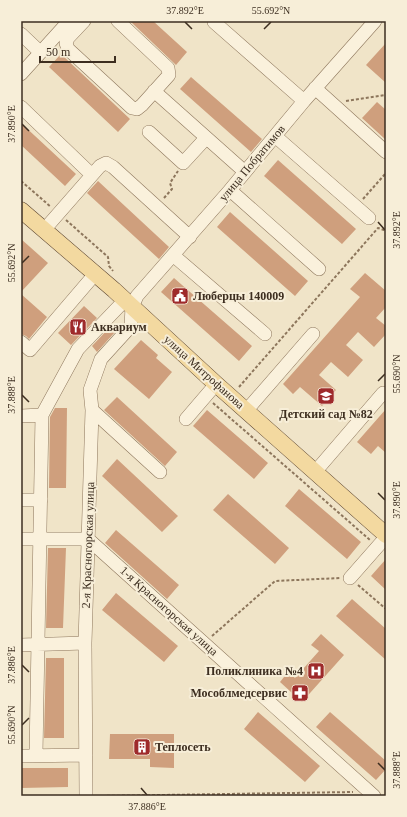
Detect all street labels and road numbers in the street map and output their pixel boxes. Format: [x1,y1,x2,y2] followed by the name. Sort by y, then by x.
[216,122,288,204] street label: улица Побратимов
[161,332,248,412] street label: улица Митрофанова
[79,481,97,609] street label: 2-я Красногорская улица
[117,563,221,659] street label: 1-я Красногорская улица

